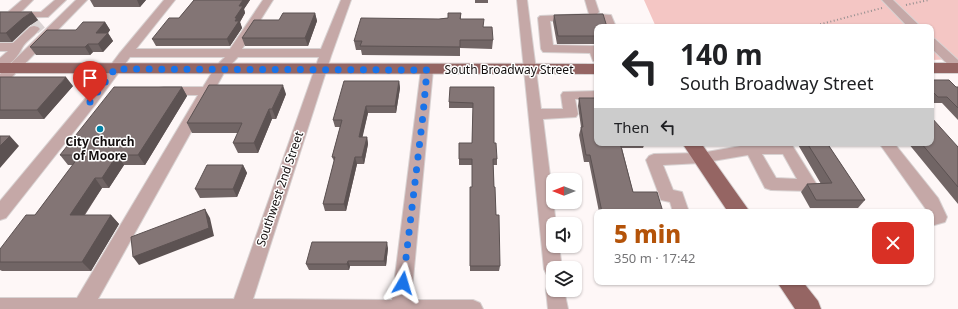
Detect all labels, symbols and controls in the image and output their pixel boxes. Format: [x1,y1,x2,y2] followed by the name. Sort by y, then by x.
[680,35,763,73] text: 140 m
[614,40,666,92] icon: left
[73,61,107,102] pin
[445,61,574,78] street label: South Broadway Street
[79,67,101,89] icon: arrive
[680,71,873,95] text: South Broadway Street
[657,116,679,138] icon: left
[614,117,649,137] text: Then
[95,124,105,134] marker: City Church of Moore
[252,128,307,249] street label: Southwest 2nd Street
[66,133,134,164] place label: City Church of Moore
[546,173,582,209] north arrow
[546,173,582,297] map controls
[546,217,582,253] button: sound
[614,217,681,250] text: 5 min
[872,222,914,264] button: close
[614,249,695,267] text: 350 m · 17:42
[546,261,582,297] button: layers
[382,262,424,304] position arrow

